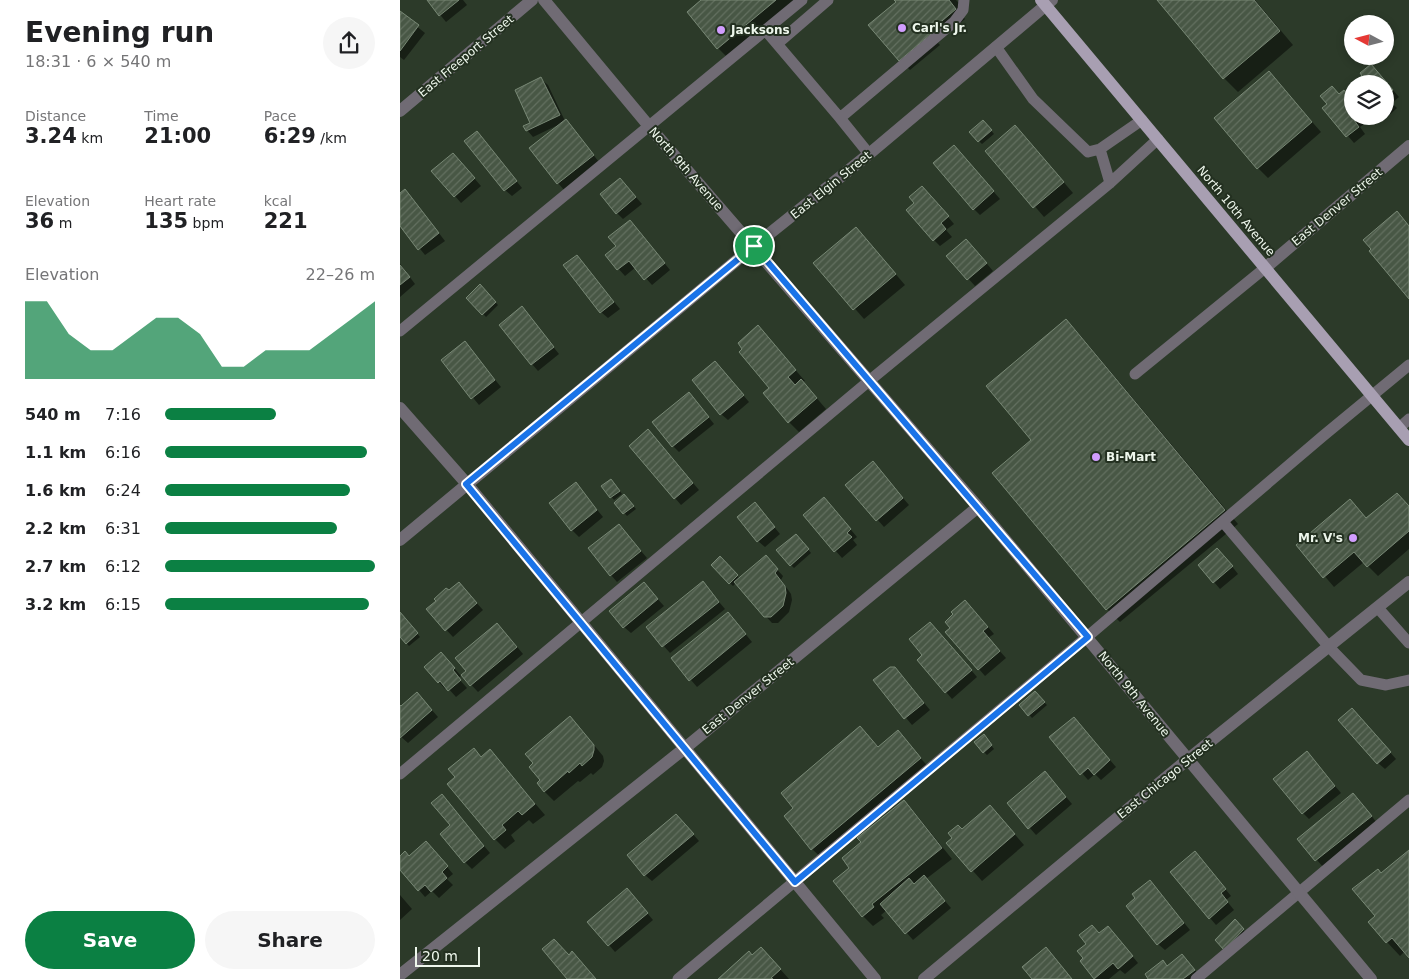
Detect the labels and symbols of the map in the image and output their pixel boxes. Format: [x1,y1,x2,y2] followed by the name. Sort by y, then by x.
[416,12,517,100] street label: East Freeport Street
[1344,15,1394,65] north arrow
[912,21,967,35] place label: Carl's Jr.
[896,22,908,34] marker: Carl's Jr.
[730,23,790,37] place label: Jacksons
[715,24,727,36] marker: Jacksons
[646,125,726,213] street label: North 9th Avenue
[788,148,874,222] street label: East Elgin Street
[1194,163,1278,259] street label: North 10th Avenue
[1289,165,1385,249] street label: East Denver Street
[733,225,775,267] pin
[1106,450,1156,464] place label: Bi-Mart
[1090,451,1102,463] marker: Bi-Mart
[1298,531,1343,545] place label: Mr. V's
[1347,532,1359,544] marker: Mr. V's
[1095,649,1173,739] street label: North 9th Avenue
[699,655,797,737] street label: East Denver Street
[1115,736,1216,822] street label: East Chicago Street
[415,944,480,967] scale bar

